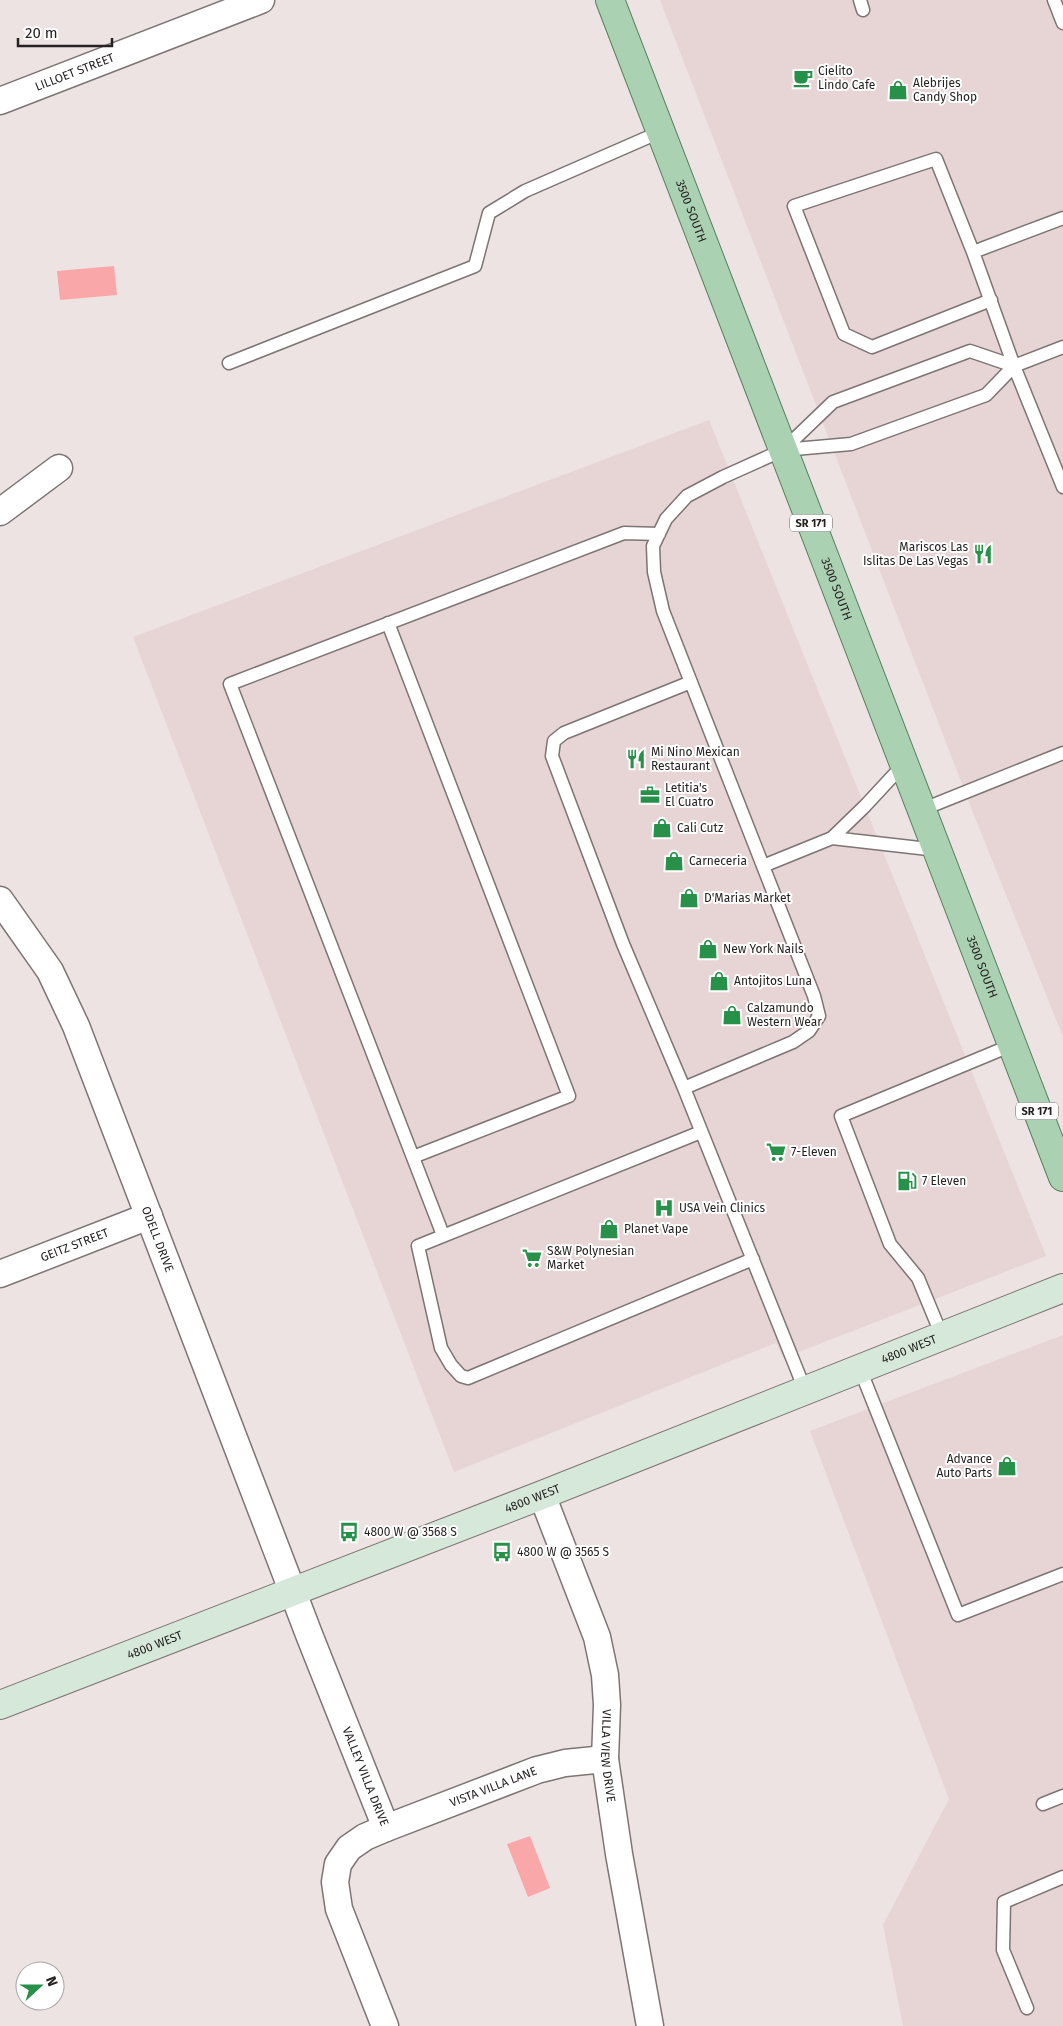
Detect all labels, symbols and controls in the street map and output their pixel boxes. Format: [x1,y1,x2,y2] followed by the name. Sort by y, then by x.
[18,15,111,47] scale bar
[25,24,58,42] text: 20 m
[33,50,117,94] street label: LILLOET STREET
[818,64,875,92] place label: Cielito Lindo Cafe
[792,67,814,89] cafe icon: Cielito Lindo Cafe
[913,76,977,104] place label: Alebrijes Candy Shop
[887,79,909,101] shop icon: Alebrijes Candy Shop
[673,178,710,244] street label: 3500 SOUTH
[790,514,832,532] road number: SR 171
[863,540,968,568] place label: Mariscos Las Islitas De Las Vegas
[972,543,994,565] restaurant icon: Mariscos Las Islitas De Las Vegas
[818,556,855,622] street label: 3500 SOUTH
[651,745,740,773] place label: Mi Nino Mexican Restaurant
[625,748,647,770] restaurant icon: Mi Nino Mexican Restaurant
[665,781,714,809] place label: Letitia's El Cuatro
[639,784,661,806] office icon: Letitia's El Cuatro
[651,817,673,839] shop icon: Cali Cutz
[677,821,723,835] place label: Cali Cutz
[663,850,685,872] shop icon: Carneceria
[689,854,747,868] place label: Carneceria
[678,887,700,909] shop icon: D'Marias Market
[704,891,792,905] place label: D'Marias Market
[964,934,1000,1000] street label: 3500 SOUTH
[697,938,719,960] shop icon: New York Nails
[723,942,804,956] place label: New York Nails
[708,970,730,992] shop icon: Antojitos Luna
[734,974,812,988] place label: Antojitos Luna
[747,1001,822,1029] place label: Calzamundo Western Wear
[721,1004,743,1026] shop icon: Calzamundo Western Wear
[1016,1102,1058,1120] road number: SR 171
[765,1141,787,1163] supermarket icon: 7-Eleven
[791,1145,837,1159] place label: 7-Eleven
[896,1170,918,1192] fuel station icon: 7 Eleven
[922,1174,966,1188] place label: 7 Eleven
[653,1197,675,1219] hospital icon: USA Vein Clinics
[679,1201,766,1215] place label: USA Vein Clinics
[139,1204,177,1274] street label: ODELL DRIVE
[598,1218,620,1240] shop icon: Planet Vape
[624,1222,688,1236] place label: Planet Vape
[39,1225,111,1265] street label: GEITZ STREET
[547,1244,634,1272] place label: S&W Polynesian Market
[521,1247,543,1269] supermarket icon: S&W Polynesian Market
[879,1332,939,1367] street label: 4800 WEST
[936,1452,992,1480] place label: Advance Auto Parts
[996,1455,1018,1477] shop icon: Advance Auto Parts
[503,1481,563,1516] street label: 4800 WEST
[338,1521,360,1543] bus stop icon: 4800 W @ 3568 S
[364,1525,457,1539] place label: 4800 W @ 3568 S
[491,1541,513,1563] bus stop icon: 4800 W @ 3565 S
[517,1545,610,1559] place label: 4800 W @ 3565 S
[125,1628,185,1662] street label: 4800 WEST
[598,1709,618,1803] street label: VILLA VIEW DRIVE
[339,1725,391,1828] street label: VALLEY VILLA DRIVE
[448,1764,539,1810] street label: VISTA VILLA LANE
[15,1961,65,2011] north arrow
[42,1974,61,1989] text: N

